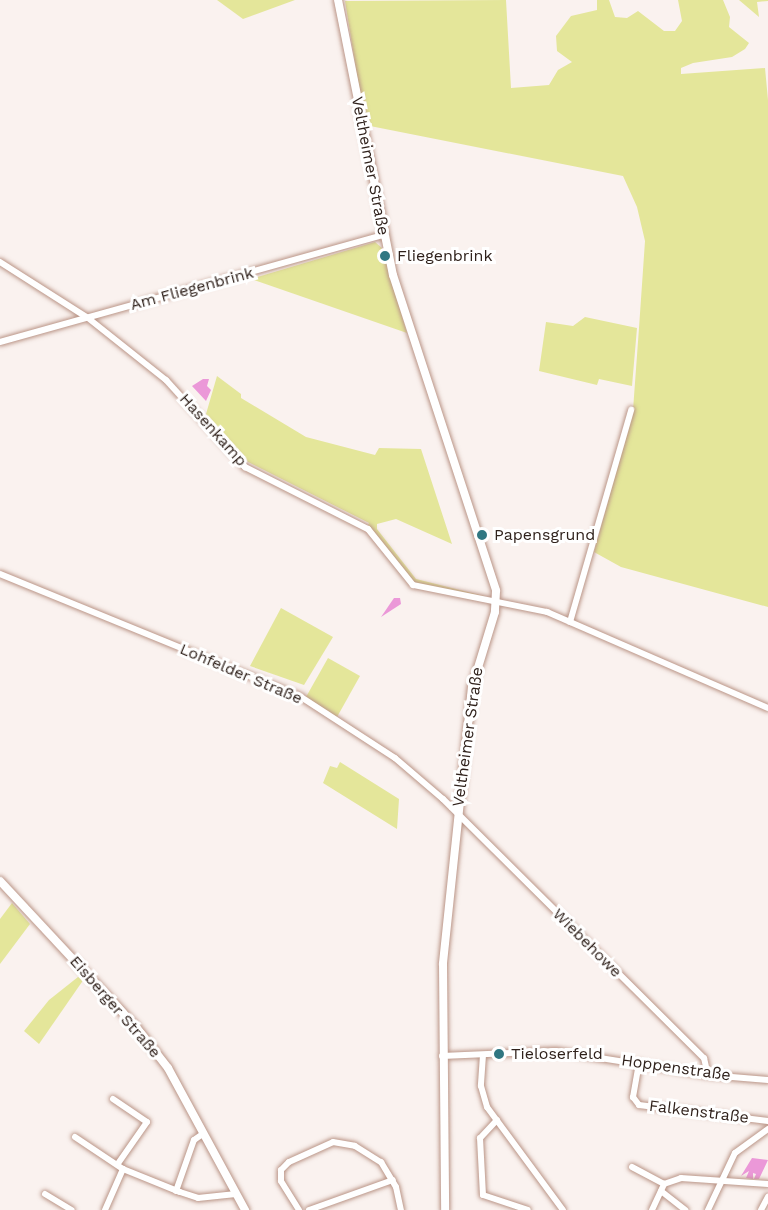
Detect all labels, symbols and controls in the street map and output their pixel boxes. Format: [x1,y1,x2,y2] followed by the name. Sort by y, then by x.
[347,95,393,237] street label: Veltheimer Straße
[397,246,493,266] place label: Fliegenbrink
[378,249,392,263] marker: Fliegenbrink
[128,263,256,315] street label: Am Fliegenbrink
[175,390,251,470] street label: Hasenkamp
[494,525,595,545] place label: Papensgrund
[475,528,489,542] marker: Papensgrund
[177,639,305,709] street label: Lohfelder Straße
[449,666,487,808] street label: Veltheimer Straße
[548,904,626,982] street label: Wiebehowe
[65,952,165,1062] street label: Eisberger Straße
[511,1044,603,1064] place label: Tieloserfeld
[492,1047,506,1061] marker: Tieloserfeld
[620,1051,732,1085] street label: Hoppenstraße
[648,1096,750,1128] street label: Falkenstraße

